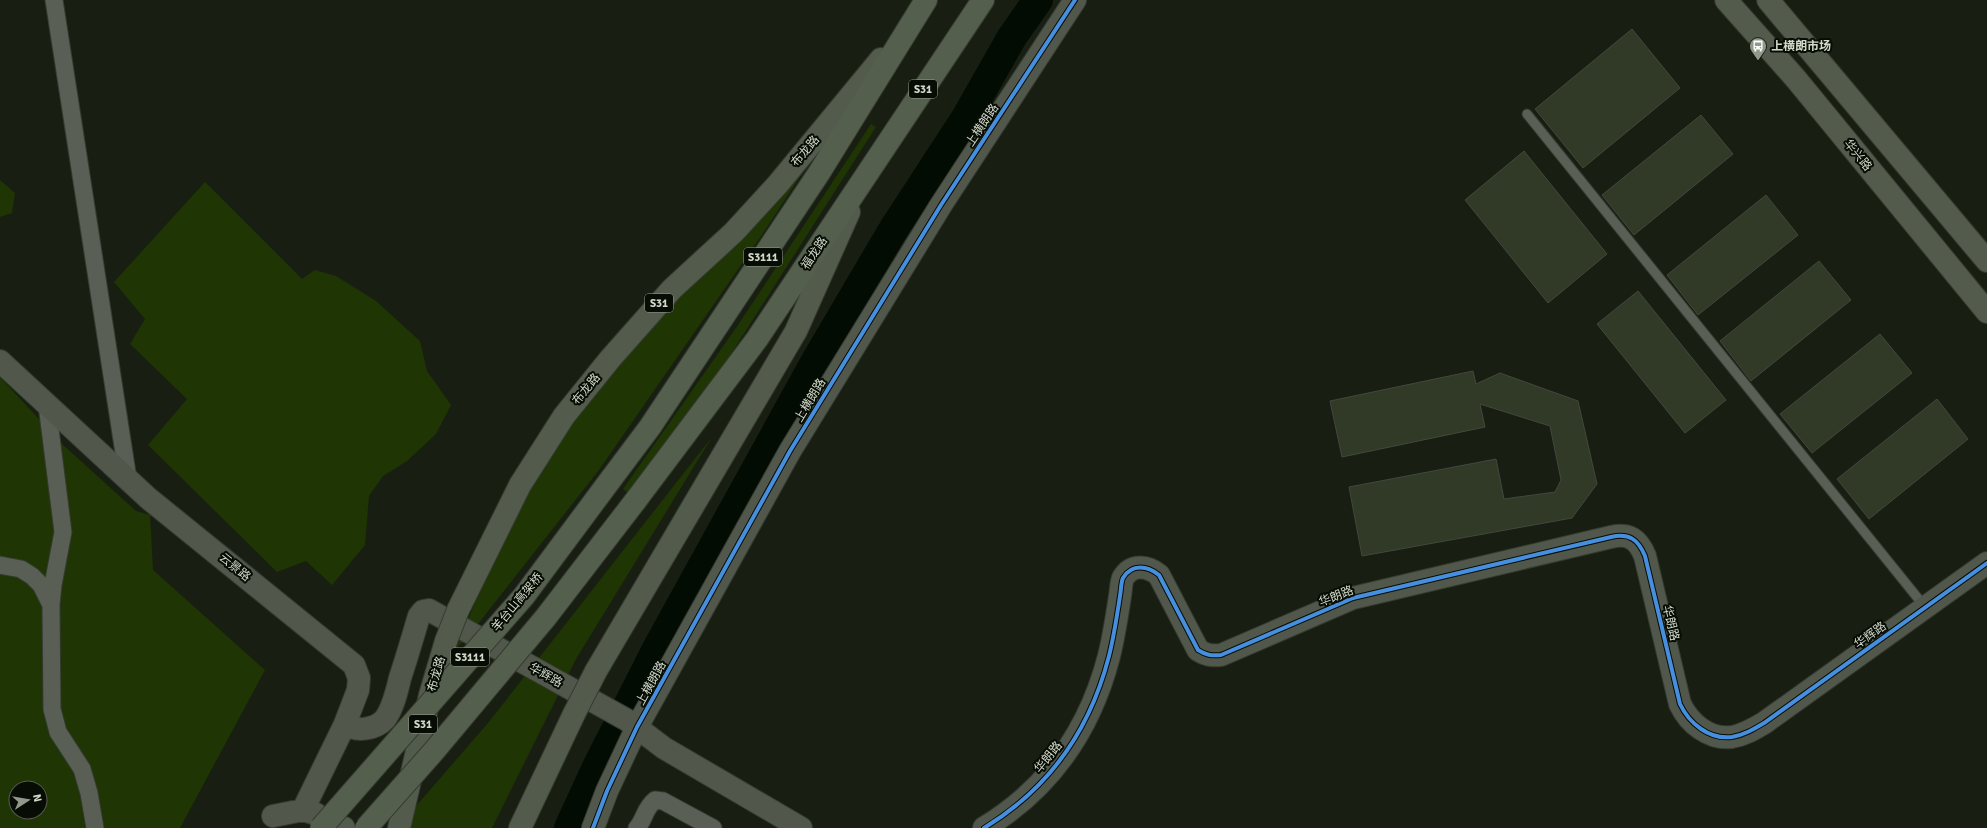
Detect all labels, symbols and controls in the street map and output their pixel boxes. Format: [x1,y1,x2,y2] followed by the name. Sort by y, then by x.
[1748,36,1768,61] bus stop icon: 上横朗市场
[1771,39,1831,54] place label: 上横朗市场
[909,80,937,98] road number: S31
[963,101,1002,149] street label: 上横朗路
[788,133,823,170] street label: 布龙路
[1840,137,1875,174] street label: 华兴路
[798,234,831,272] street label: 福龙路
[744,248,782,266] road number: S3111
[645,294,673,312] road number: S31
[569,371,604,408] street label: 布龙路
[792,376,829,425] street label: 上横朗路
[216,550,253,585] street label: 云景路
[488,570,546,635] street label: 羊台山高架桥
[1317,583,1356,610] street label: 华朗路
[1659,604,1682,642] street label: 华朗路
[1851,619,1889,652] street label: 华辉路
[451,648,489,666] road number: S3111
[424,655,449,694] street label: 布龙路
[633,659,670,708] street label: 上横朗路
[526,660,565,691] street label: 华辉路
[409,715,437,733] road number: S31
[1031,739,1066,776] street label: 华朗路
[8,780,48,820] north arrow
[30,793,44,803] text: N

